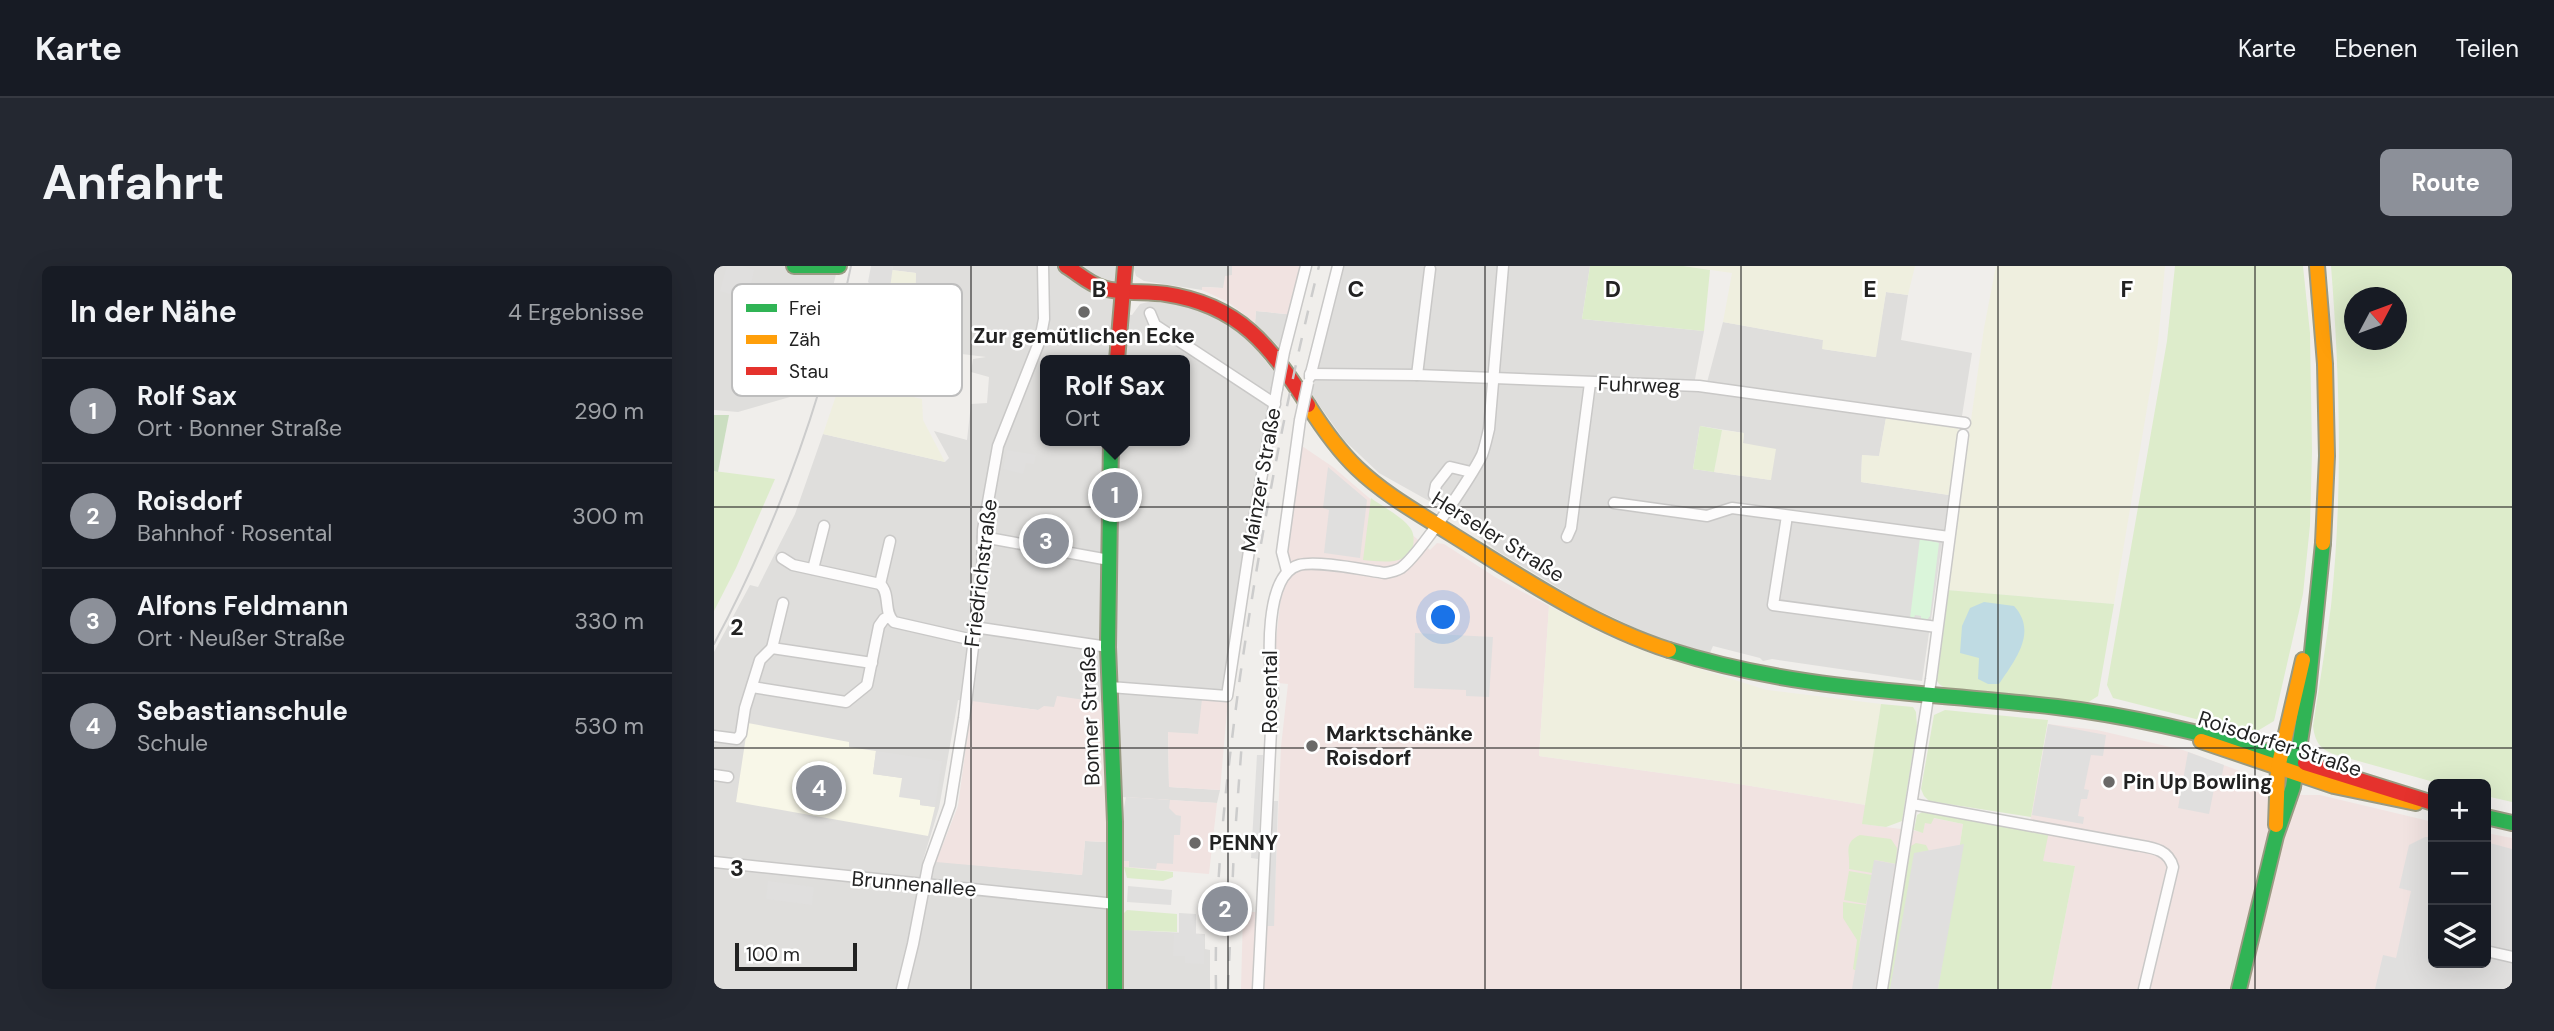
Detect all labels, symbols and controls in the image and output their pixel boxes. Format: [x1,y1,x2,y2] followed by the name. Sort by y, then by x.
[35,27,122,70] text: Karte
[2238,33,2296,64] text: Karte
[2334,33,2418,64] text: Ebenen
[2456,33,2519,64] text: Teilen
[2380,149,2512,216] button: Route
[42,150,224,214] text: Anfahrt
[1092,274,1106,304] text: B
[1348,274,1364,304] text: C
[1605,274,1621,304] text: D
[1863,274,1877,304] text: E
[2121,274,2134,304] text: F
[732,284,962,396] legend
[2344,287,2407,350] north arrow
[70,292,237,331] text: In der Nähe
[789,296,821,321] text: Frei
[508,297,644,327] text: 4 Ergebnisse
[1076,304,1092,320] marker: Zur gemütlichen Ecke
[973,322,1195,350] place label: Zur gemütlichen Ecke
[789,327,821,352] text: Zäh
[1040,355,1190,446] popup
[789,359,829,384] text: Stau
[1065,369,1165,403] text: Rolf Sax
[1597,370,1681,400] street label: Fuhrweg
[137,379,237,413] text: Rolf Sax
[89,396,97,426] text: 1
[574,396,644,426] text: 290 m
[1065,403,1100,433] text: Ort
[1235,406,1287,554] street label: Mainzer Straße
[137,413,342,443] text: Ort · Bonner Straße
[1092,469,1138,521] pin: 1
[137,484,243,518] text: Roisdorf
[1426,485,1570,589] street label: Herseler Straße
[958,497,1004,649] street label: Friedrichstraße
[86,501,100,531] text: 2
[572,501,644,531] text: 300 m
[1023,515,1069,567] pin: 3
[137,518,332,548] text: Bahnhof · Rosental
[137,589,349,623] text: Alfons Feldmann
[1426,600,1460,634] your location
[86,606,100,636] text: 3
[574,606,644,636] text: 330 m
[730,612,744,642] text: 2
[137,623,345,653] text: Ort · Neußer Straße
[1074,646,1106,786] street label: Bonner Straße
[1256,650,1284,734] street label: Rosental
[137,694,348,728] text: Sebastianschule
[2195,704,2365,784] street label: Roisdorfer Straße
[86,711,100,741] text: 4
[574,711,644,741] text: 530 m
[1326,720,1473,772] place label: Marktschänke Roisdorf
[137,728,208,758] text: Schule
[1304,738,1320,754] marker: Marktschänke Roisdorf
[796,762,842,814] pin: 4
[2123,768,2273,796] place label: Pin Up Bowling
[2101,774,2117,790] marker: Pin Up Bowling
[2428,779,2491,968] map controls
[2428,779,2491,842] button: +
[1209,829,1279,857] place label: PENNY
[1187,835,1203,851] marker: PENNY
[2428,842,2491,905] button: −
[730,853,744,883] text: 3
[850,865,978,903] street label: Brunnenallee
[1202,883,1248,935] pin: 2
[2428,905,2491,968] button: layers
[735,940,858,972] scale bar
[746,942,800,967] text: 100 m

